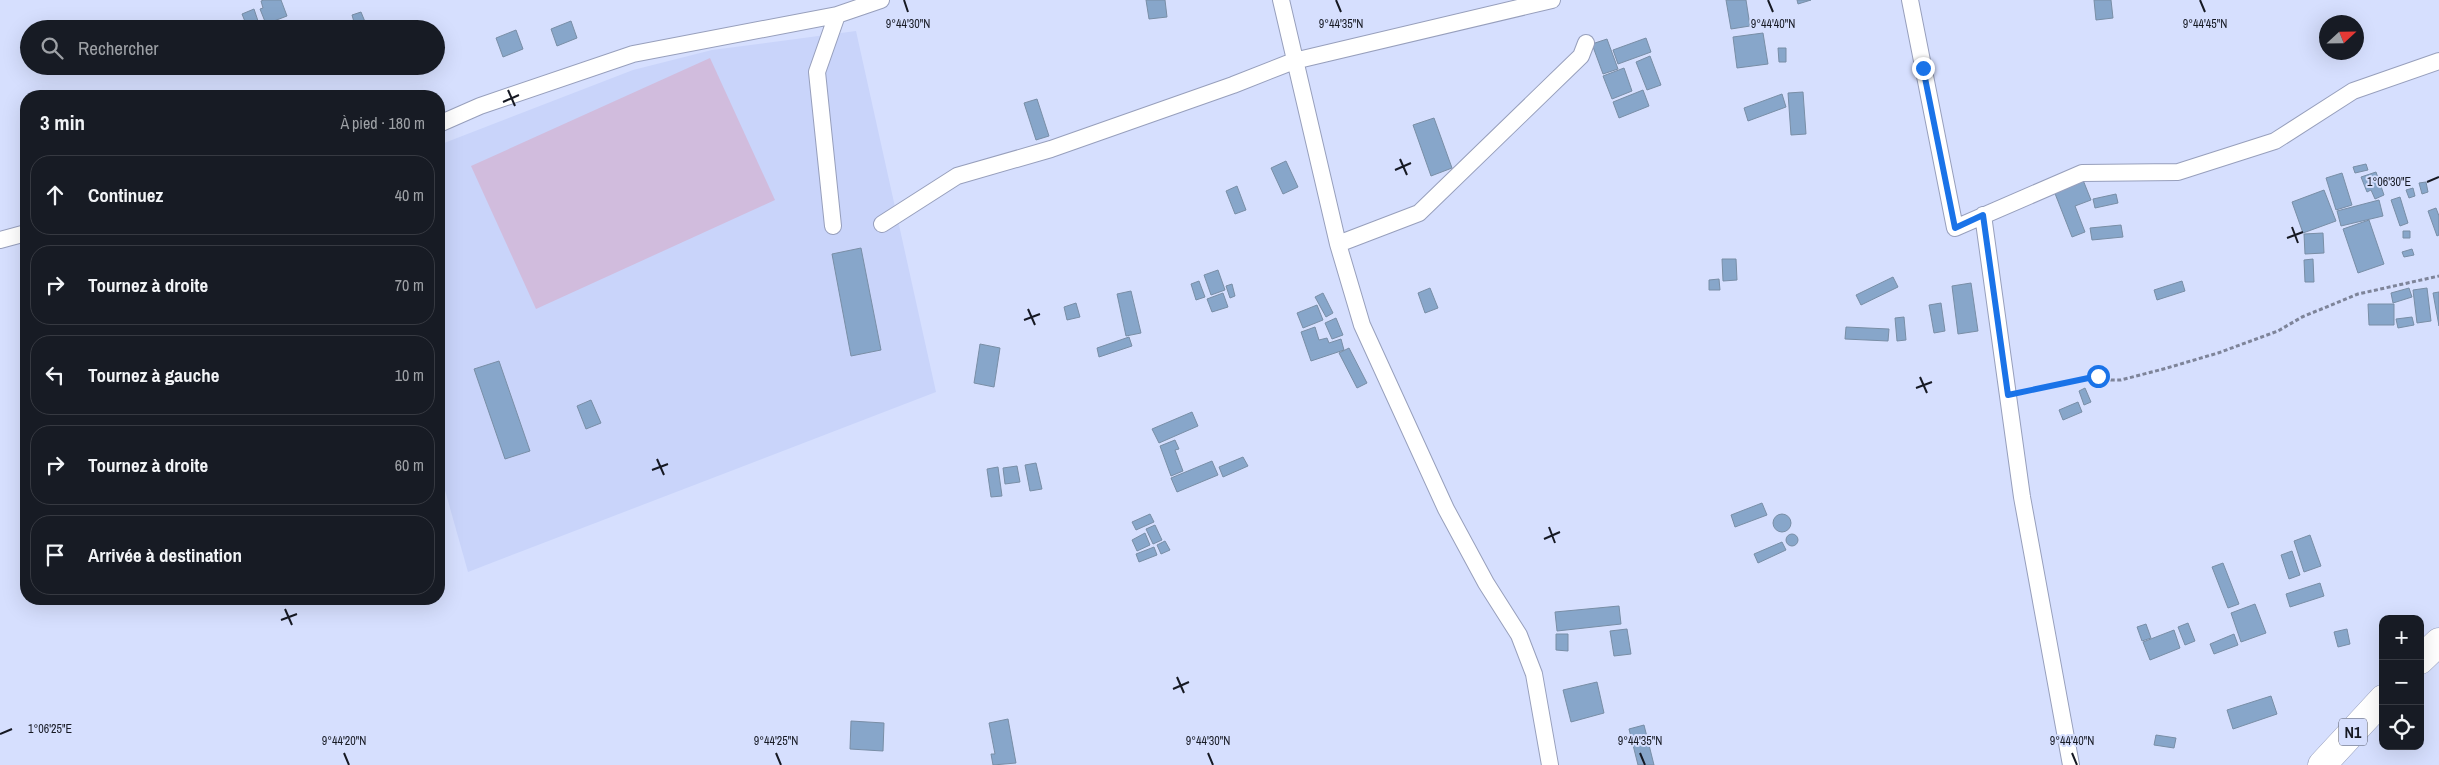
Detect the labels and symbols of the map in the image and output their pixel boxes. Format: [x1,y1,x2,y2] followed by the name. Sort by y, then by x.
[2319,15,2364,60] north arrow
[886,16,930,32] text: 9°44'30"N
[1319,16,1363,32] text: 9°44'35"N
[1751,16,1795,32] text: 9°44'40"N
[2183,16,2227,32] text: 9°44'45"N
[1912,57,1935,80] route end
[2367,174,2411,190] text: 1°06'30"E
[2087,365,2110,388] route start
[2339,719,2367,746] road number: N1
[28,721,72,737] text: 1°06'25"E
[322,733,366,749] text: 9°44'20"N
[754,733,798,749] text: 9°44'25"N
[1186,733,1230,749] text: 9°44'30"N
[1618,733,1662,749] text: 9°44'35"N
[2050,733,2094,749] text: 9°44'40"N

